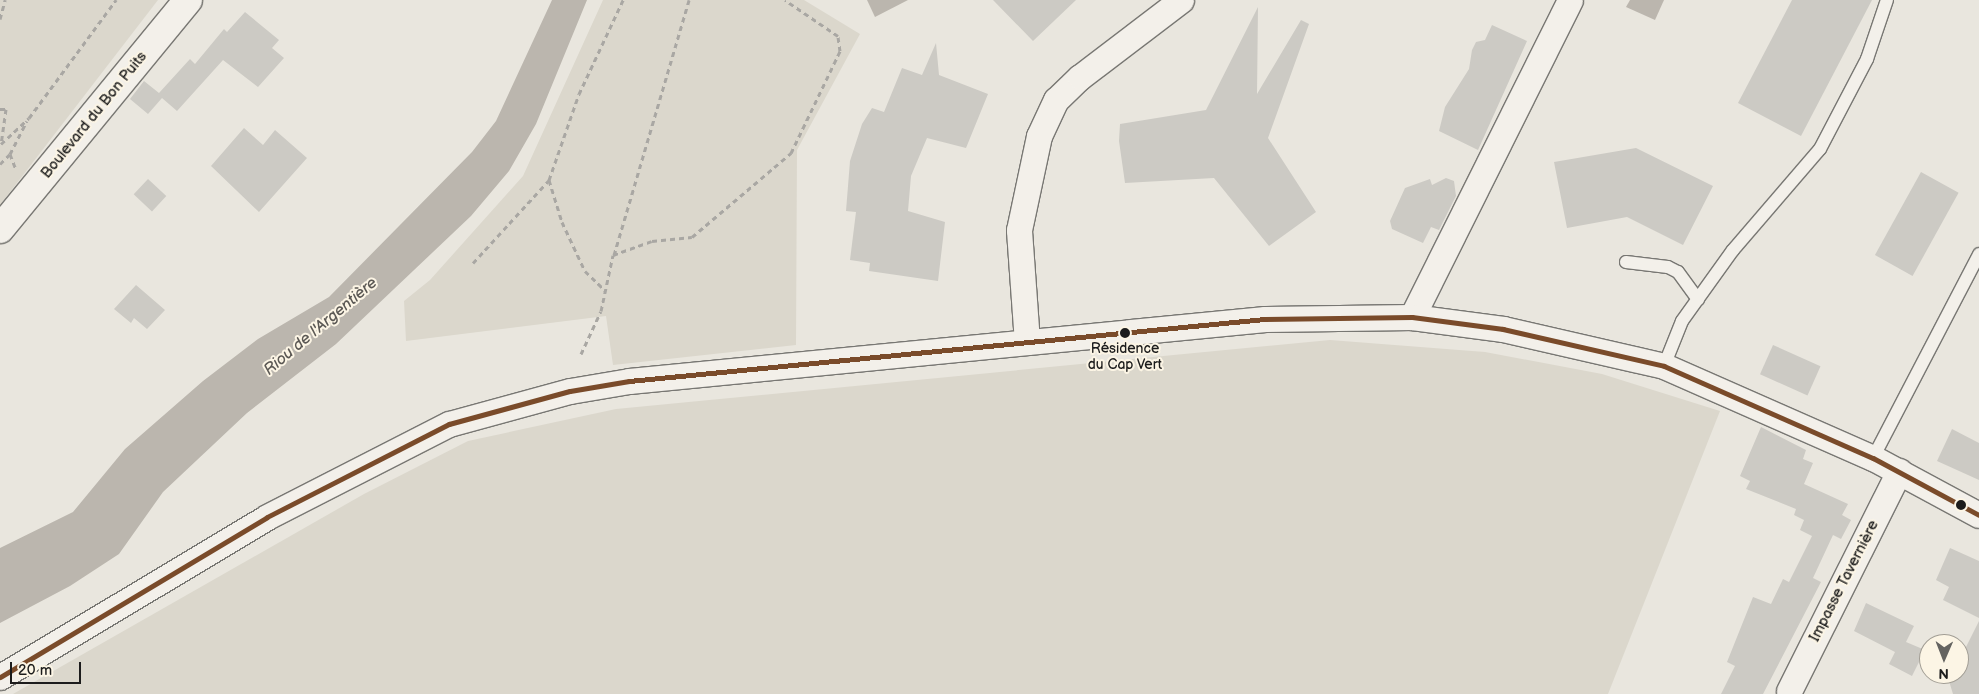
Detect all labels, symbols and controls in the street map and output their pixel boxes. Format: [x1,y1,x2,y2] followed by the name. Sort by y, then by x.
[37,48,151,182] street label: Boulevard du Bon Puits
[260,274,382,380] water label: Riou de l'Argentière
[1120,328,1130,338] marker: Résidence du Cap Vert
[1088,341,1162,374] place label: Résidence du Cap Vert
[1956,500,1966,510] unlabelled marker
[1805,517,1883,645] street label: Impasse Tavernière
[1919,634,1969,684] north arrow
[12,652,84,684] scale bar
[18,661,52,680] text: 20 m
[1938,665,1949,682] text: N

